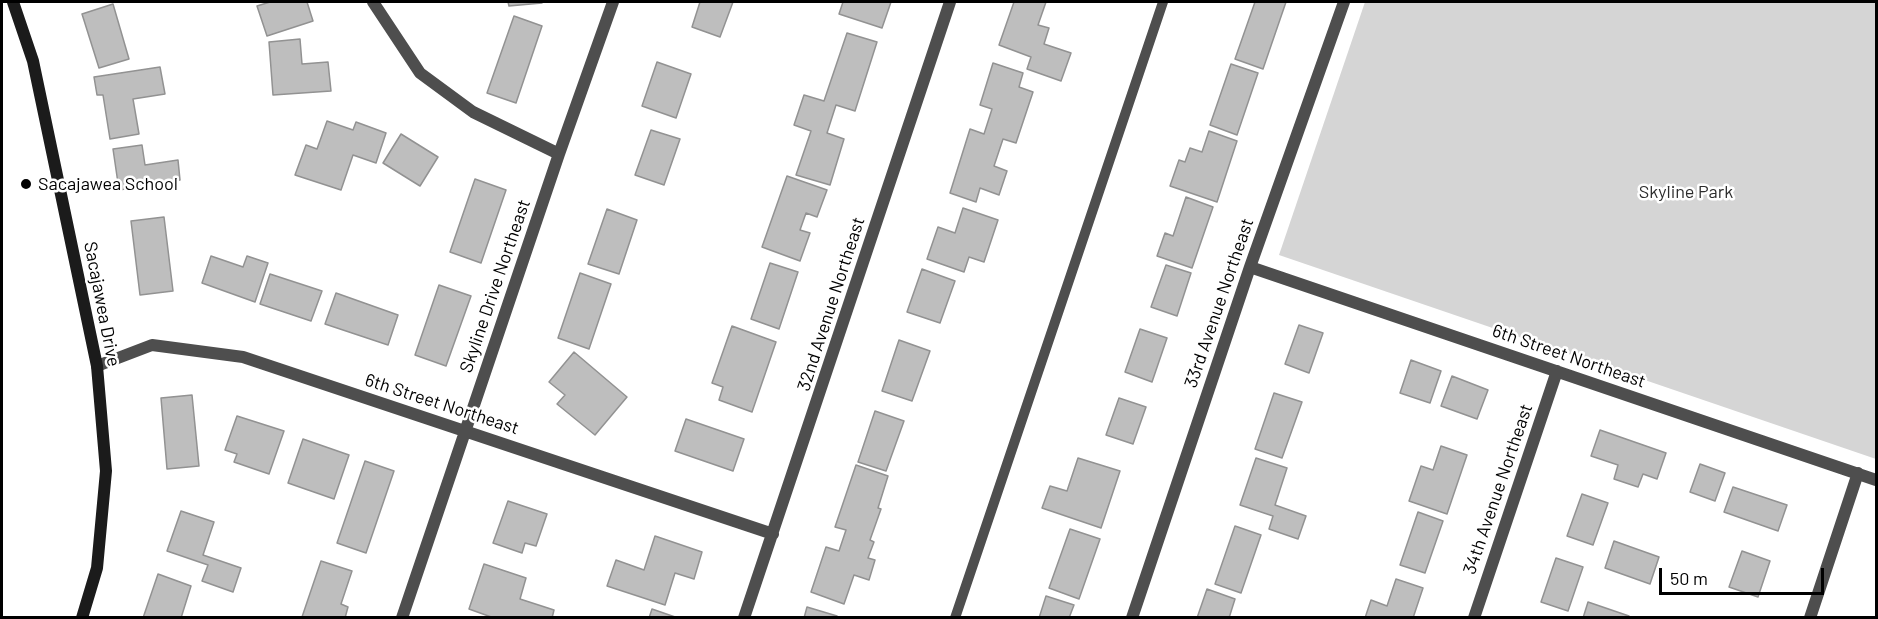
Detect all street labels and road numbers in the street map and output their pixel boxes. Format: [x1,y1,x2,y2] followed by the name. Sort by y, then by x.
[455,197,535,375] street label: Skyline Drive Northeast
[793,214,869,394] street label: 32nd Avenue Northeast
[1180,215,1258,391] street label: 33rd Avenue Northeast
[79,240,125,368] street label: Sacajawea Drive
[1490,320,1648,392] street label: 6th Street Northeast
[362,369,522,439] street label: 6th Street Northeast
[1459,401,1537,577] street label: 34th Avenue Northeast

